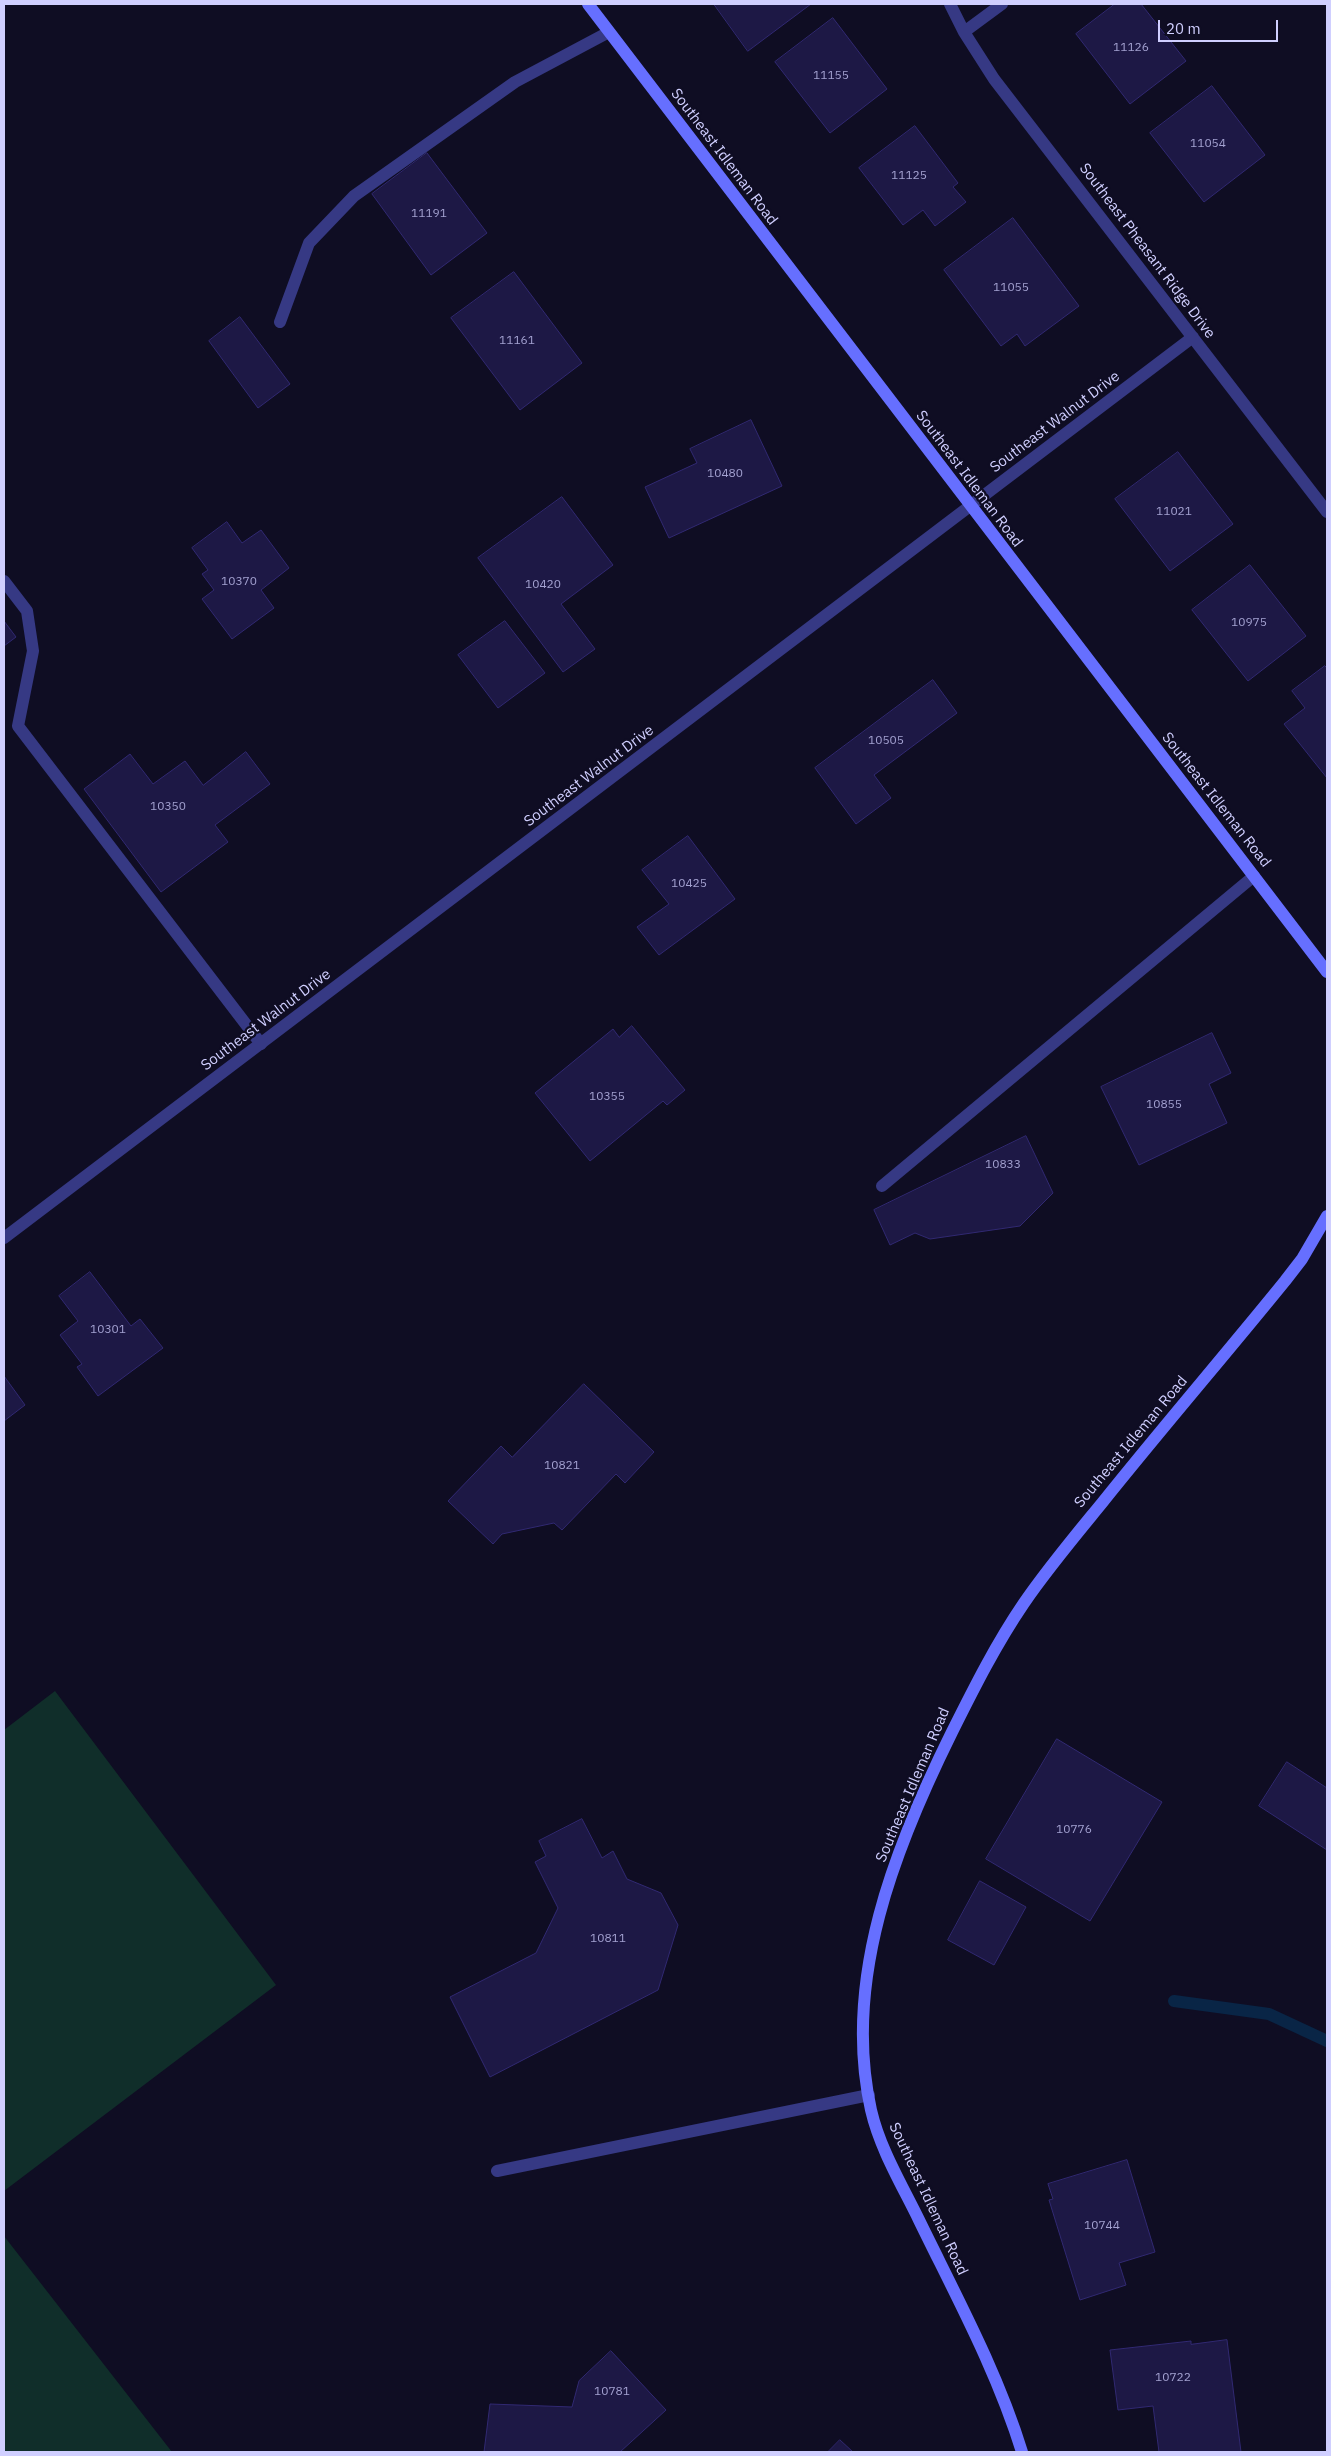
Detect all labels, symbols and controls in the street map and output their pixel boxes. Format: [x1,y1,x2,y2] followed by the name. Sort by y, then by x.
[1161,10,1281,42] scale bar
[1166,19,1201,38] text: 20 m
[1113,41,1149,55] house number: 11126
[813,69,849,83] house number: 11155
[667,85,781,229] street label: Southeast Idleman Road
[1190,137,1226,151] house number: 11054
[1075,160,1219,342] street label: Southeast Pheasant Ridge Drive
[891,169,927,183] house number: 11125
[411,207,447,221] house number: 11191
[993,281,1029,295] house number: 11055
[499,334,535,348] house number: 11161
[987,367,1123,477] street label: Southeast Walnut Drive
[912,407,1026,551] street label: Southeast Idleman Road
[707,467,743,481] house number: 10480
[1156,505,1192,519] house number: 11021
[221,575,257,589] house number: 10370
[525,578,561,592] house number: 10420
[1231,616,1267,630] house number: 10975
[521,721,657,831] street label: Southeast Walnut Drive
[1158,729,1274,871] street label: Southeast Idleman Road
[868,734,904,748] house number: 10505
[150,800,186,814] house number: 10350
[671,877,707,891] house number: 10425
[198,965,334,1075] street label: Southeast Walnut Drive
[589,1090,625,1104] house number: 10355
[1146,1098,1182,1112] house number: 10855
[985,1158,1021,1172] house number: 10833
[90,1323,126,1337] house number: 10301
[1071,1373,1191,1511] street label: Southeast Idleman Road
[544,1459,580,1473] house number: 10821
[872,1705,954,1865] street label: Southeast Idleman Road
[1056,1823,1092,1837] house number: 10776
[590,1932,626,1946] house number: 10811
[885,2120,971,2278] street label: Southeast Idleman Road
[1084,2219,1120,2233] house number: 10744
[1155,2371,1191,2385] house number: 10722
[594,2385,630,2399] house number: 10781

